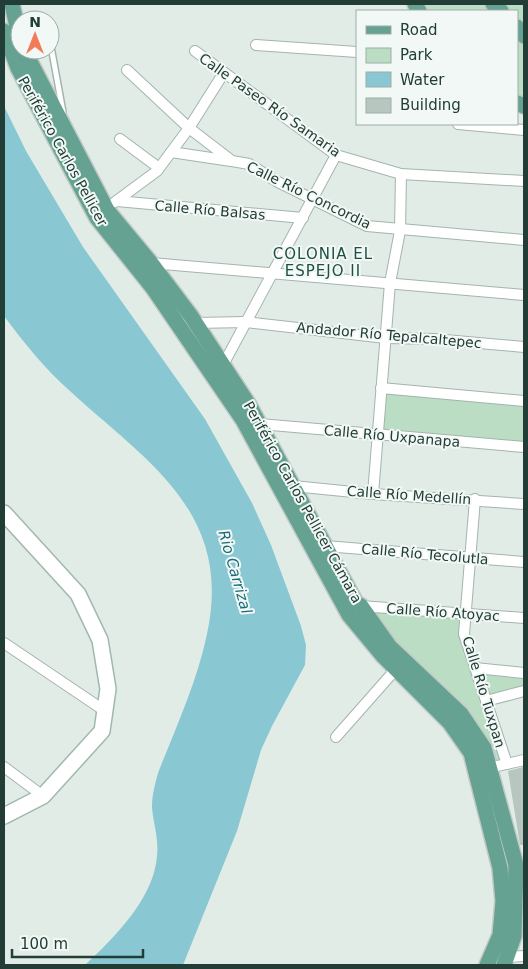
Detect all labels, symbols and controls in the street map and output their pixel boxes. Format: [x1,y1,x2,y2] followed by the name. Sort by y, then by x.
[10,10,60,60] north arrow
[356,10,518,125] legend
[29,14,41,30] text: N
[400,21,438,39] text: Road
[400,46,433,64] text: Park
[196,50,344,160] street label: Calle Paseo Río Samaria
[400,71,445,89] text: Water
[15,73,111,229] street label: Periférico Carlos Pellicer
[400,96,461,114] text: Building
[244,158,374,232] street label: Calle Río Concordia
[154,197,266,223] street label: Calle Río Balsas
[273,245,373,280] district label: COLONIA EL ESPEJO II
[296,319,482,351] street label: Andador Río Tepalcaltepec
[241,398,365,606] street label: Periférico Carlos Pellicer Cámara
[323,422,461,450] street label: Calle Río Uxpanapa
[346,483,472,507] street label: Calle Río Medellín
[215,528,256,617] water label: Rio Carrizal
[361,540,489,568] street label: Calle Río Tecolutla
[386,600,500,624] street label: Calle Río Atoyac
[459,634,509,750] street label: Calle Río Tuxpan
[12,926,144,958] scale bar
[20,935,68,953] text: 100 m

